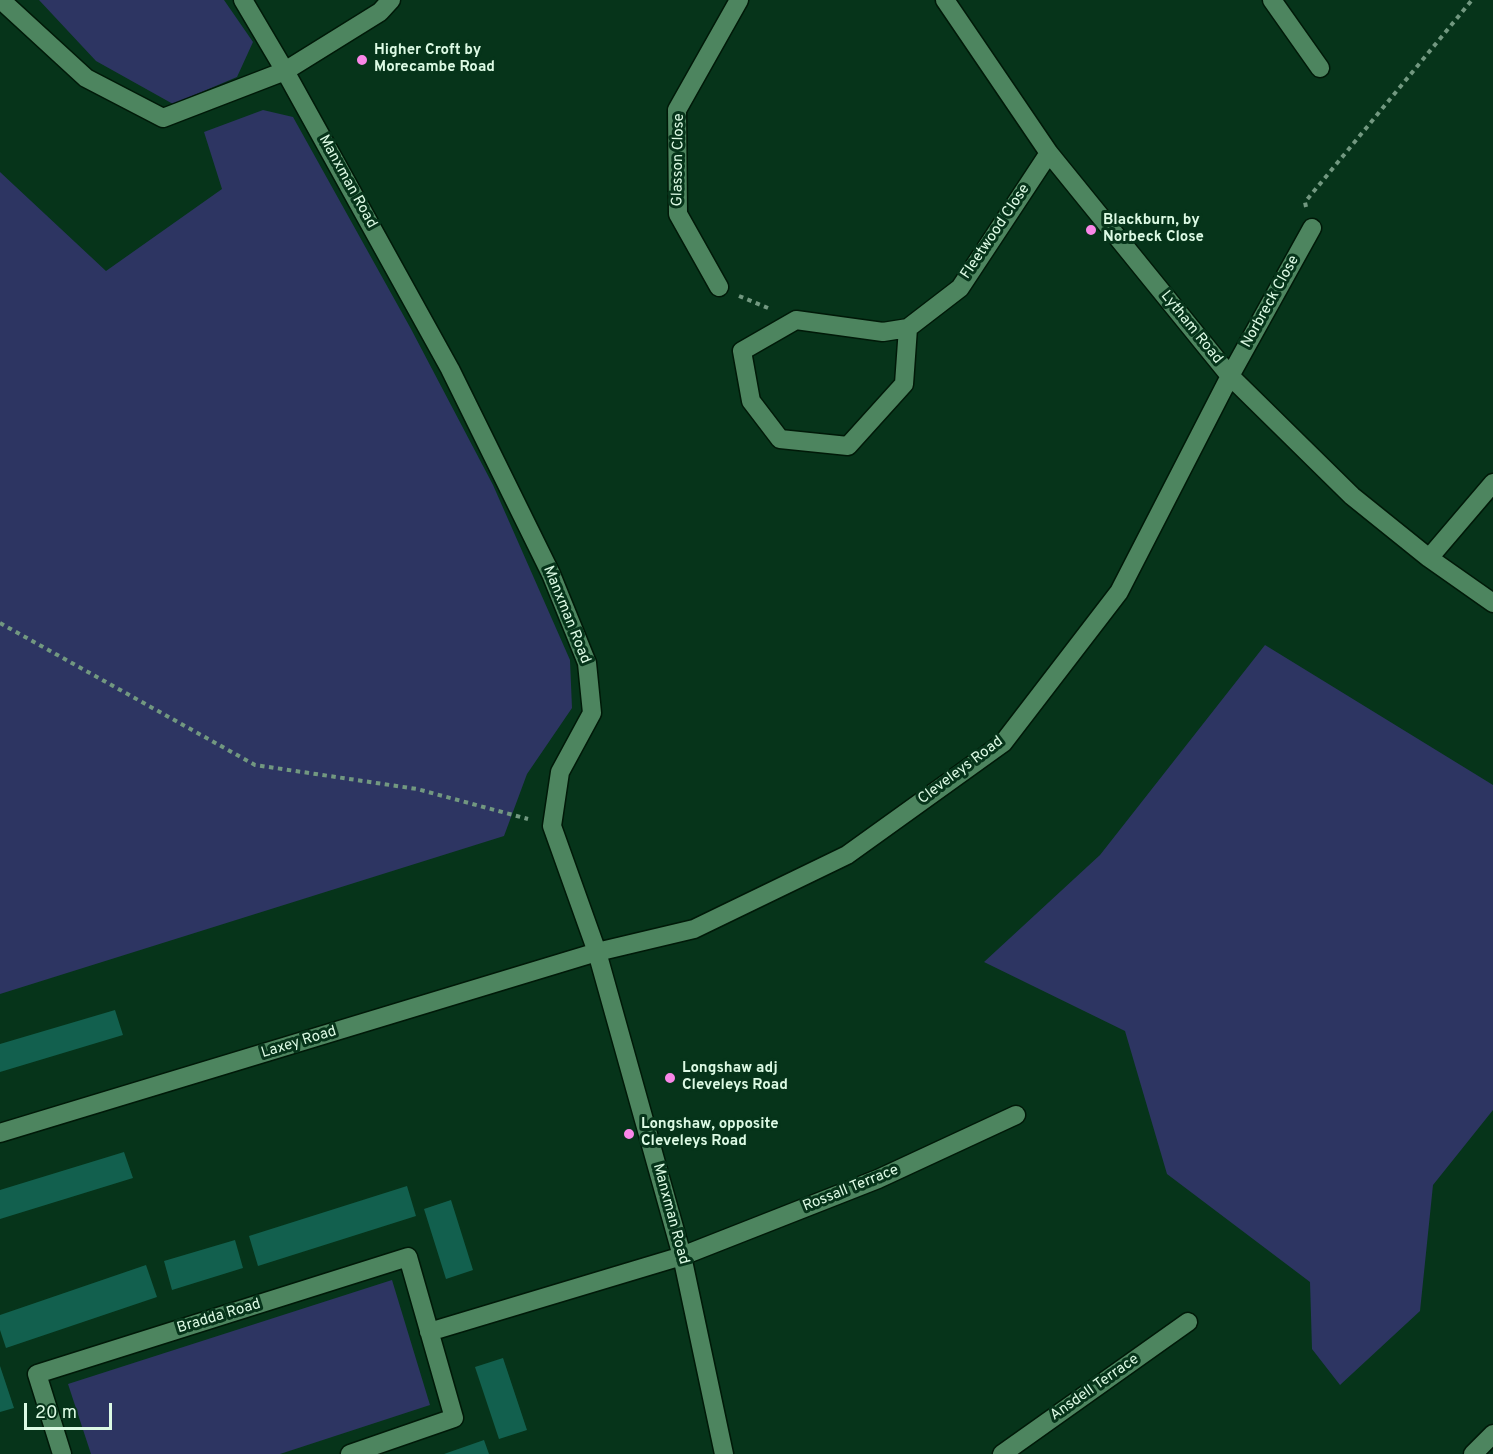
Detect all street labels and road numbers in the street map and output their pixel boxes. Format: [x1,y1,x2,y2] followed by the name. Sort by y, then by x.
[669,113,689,207] street label: Glasson Close
[314,132,380,232] street label: Manxman Road
[958,181,1034,283] street label: Fleetwood Close
[1238,253,1304,351] street label: Norbreck Close
[1156,288,1226,368] street label: Lytham Road
[538,564,594,666] street label: Manxman Road
[915,733,1007,809] street label: Cleveleys Road
[259,1023,339,1063] street label: Laxey Road
[648,1162,692,1266] street label: Manxman Road
[800,1162,902,1216] street label: Rossall Terrace
[175,1296,263,1338] street label: Bradda Road
[1047,1351,1143,1425] street label: Ansdell Terrace

